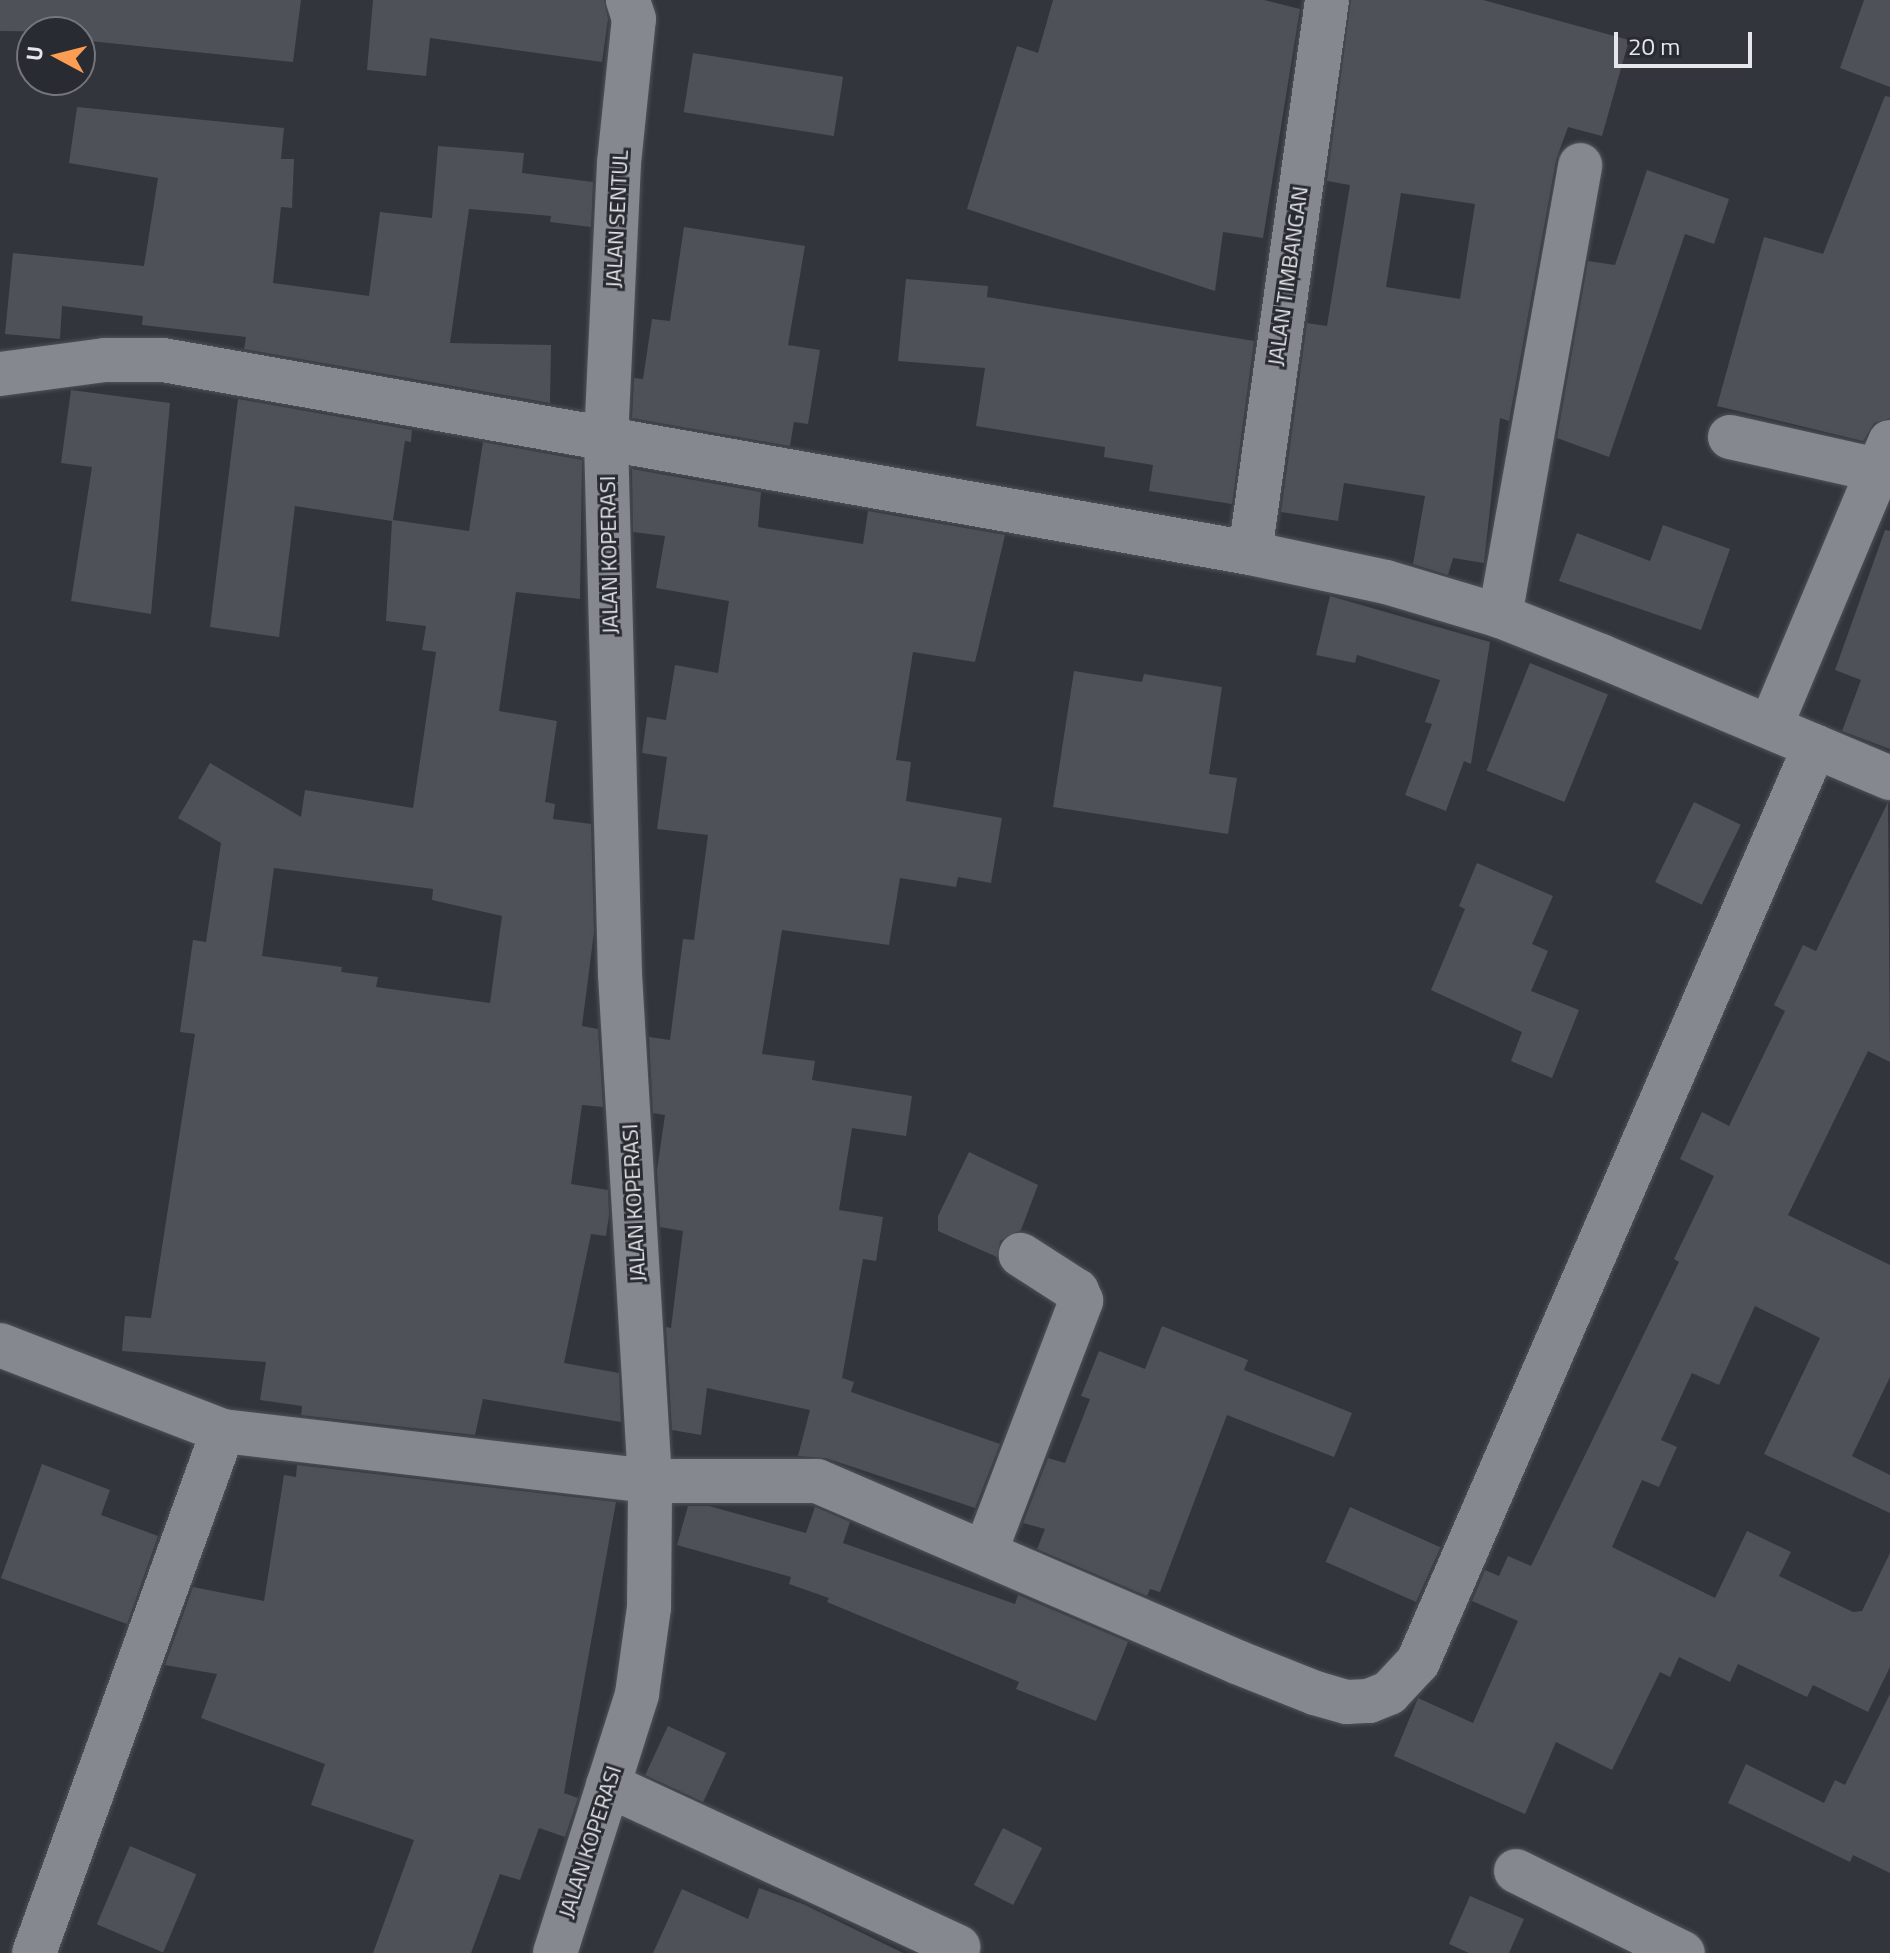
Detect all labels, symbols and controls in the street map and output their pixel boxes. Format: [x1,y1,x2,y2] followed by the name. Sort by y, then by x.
[16,16,96,96] north arrow
[1618,16,1756,66] scale bar
[1628,28,1680,64] text: 20 m
[16,44,52,63] text: U
[600,149,634,289] street label: JALAN SENTUL
[1262,184,1314,368] street label: JALAN TIMBANGAN
[594,476,624,634] street label: JALAN KOPERASI
[617,1123,651,1283] street label: JALAN KOPERASI
[553,1763,627,1921] street label: JALAN KOPERASI

